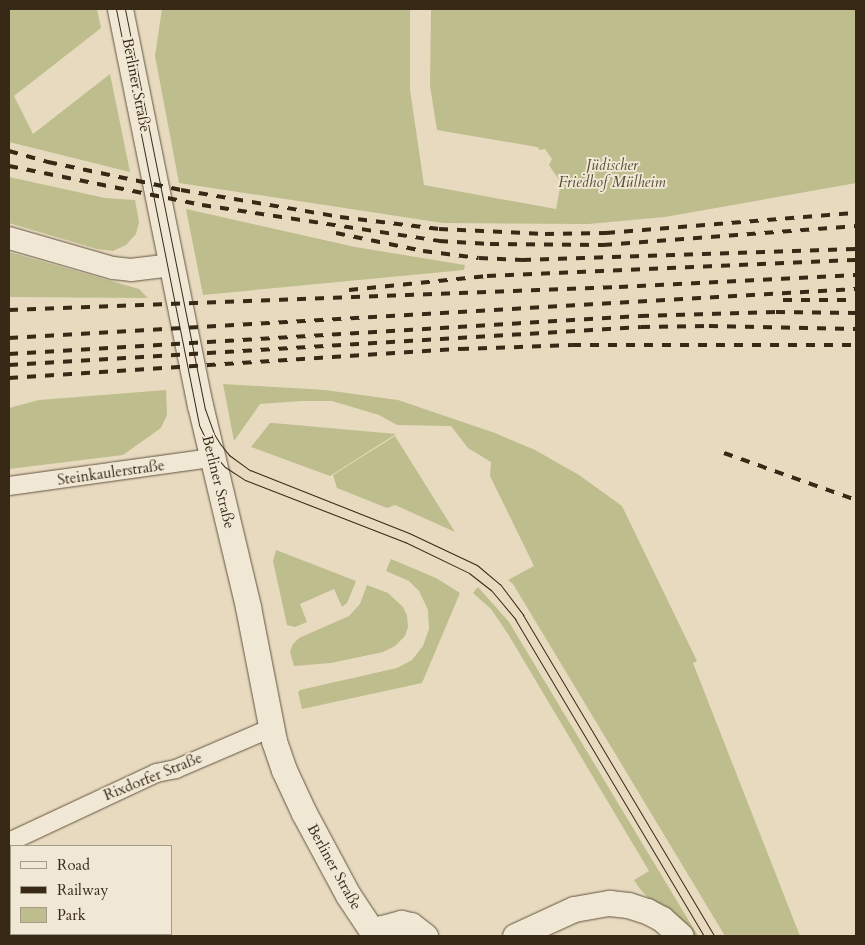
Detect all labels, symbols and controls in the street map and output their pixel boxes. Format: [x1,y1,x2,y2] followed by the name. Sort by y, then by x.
[118,37,154,133] street label: Berliner Straße
[558,156,666,191] park label: Jüdischer Friedhof Mülheim
[198,434,238,530] street label: Berliner Straße
[56,457,166,489] street label: Steinkaulerstraße
[101,749,205,805] street label: Rixdorfer Straße
[303,821,365,913] street label: Berliner Straße
[10,845,172,935] legend
[57,855,90,875] text: Road
[57,880,108,900] text: Railway
[57,905,86,925] text: Park

